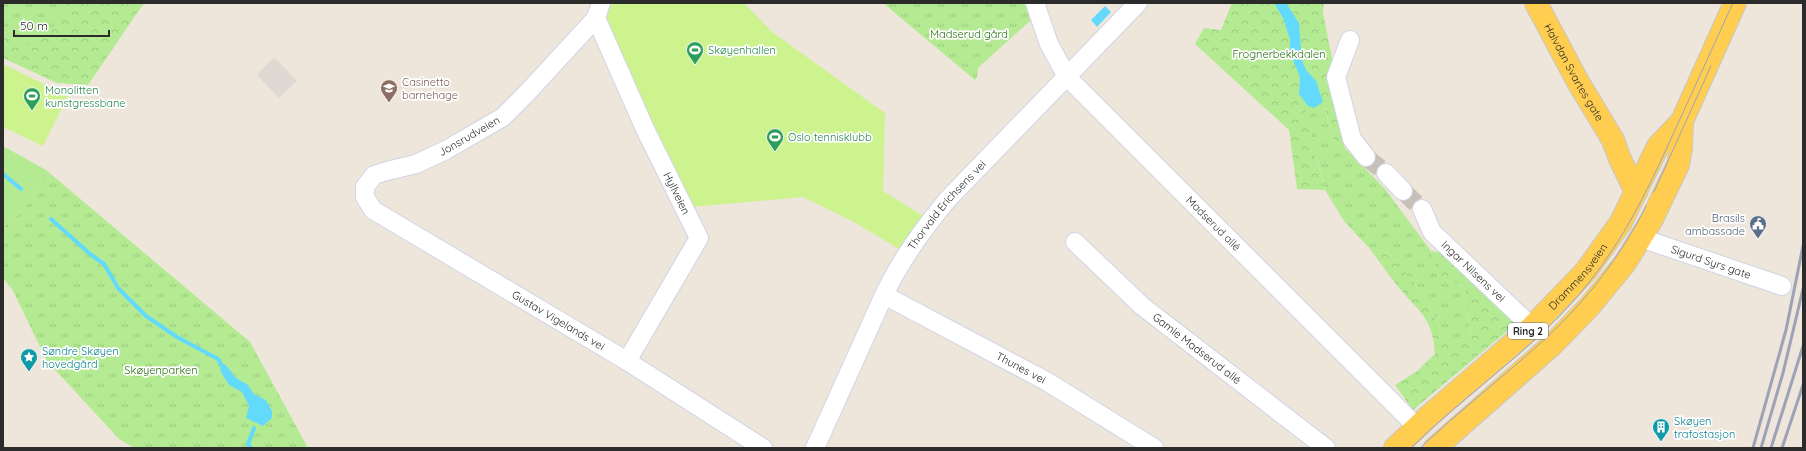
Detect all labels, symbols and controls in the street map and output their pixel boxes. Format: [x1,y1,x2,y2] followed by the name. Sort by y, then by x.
[14,12,109,38] scale bar
[20,18,48,33] text: 50 m
[1541,21,1607,124] street label: Halvdan Svartes gate
[930,27,1008,41] park label: Madserud gård
[685,40,705,65] sports icon: Skøyenhallen
[708,43,776,57] place label: Skøyenhallen
[1232,47,1326,61] park label: Frognerbekkdalen
[402,75,458,102] place label: Casinetto barnehage
[379,78,399,103] school or university icon: Casinetto barnehage
[45,83,126,110] place label: Monolitten kunstgressbane
[22,86,42,111] sports icon: Monolitten kunstgressbane
[436,113,502,159] street label: Jonsrudveien
[765,127,785,152] sports icon: Oslo tennisklubb
[788,130,872,144] place label: Oslo tennisklubb
[904,157,989,253] street label: Thorvald Erichsens vei
[660,170,693,217] street label: Hyllveien
[1183,193,1244,254] street label: Madserud allé
[1685,211,1745,238] place label: Brasils ambassade
[1748,214,1768,239] public building icon: Brasils ambassade
[1438,238,1508,305] street label: Ingar Nilsens vei
[1545,241,1610,313] street label: Drammensveien
[1669,242,1753,282] street label: Sigurd Syrs gate
[509,287,607,353] street label: Gustav Vigelands vei
[1150,310,1244,387] street label: Gamle Madserud allé
[1508,323,1548,339] road number: Ring 2
[42,344,119,371] place label: Søndre Skøyen hovedgård
[19,347,39,372] place icon: Søndre Skøyen hovedgård
[994,349,1048,387] street label: Thunes vei
[124,363,198,377] park label: Skøyenparken
[1674,414,1735,441] place label: Skøyen trafostasjon
[1651,417,1671,442] building icon: Skøyen trafostasjon

